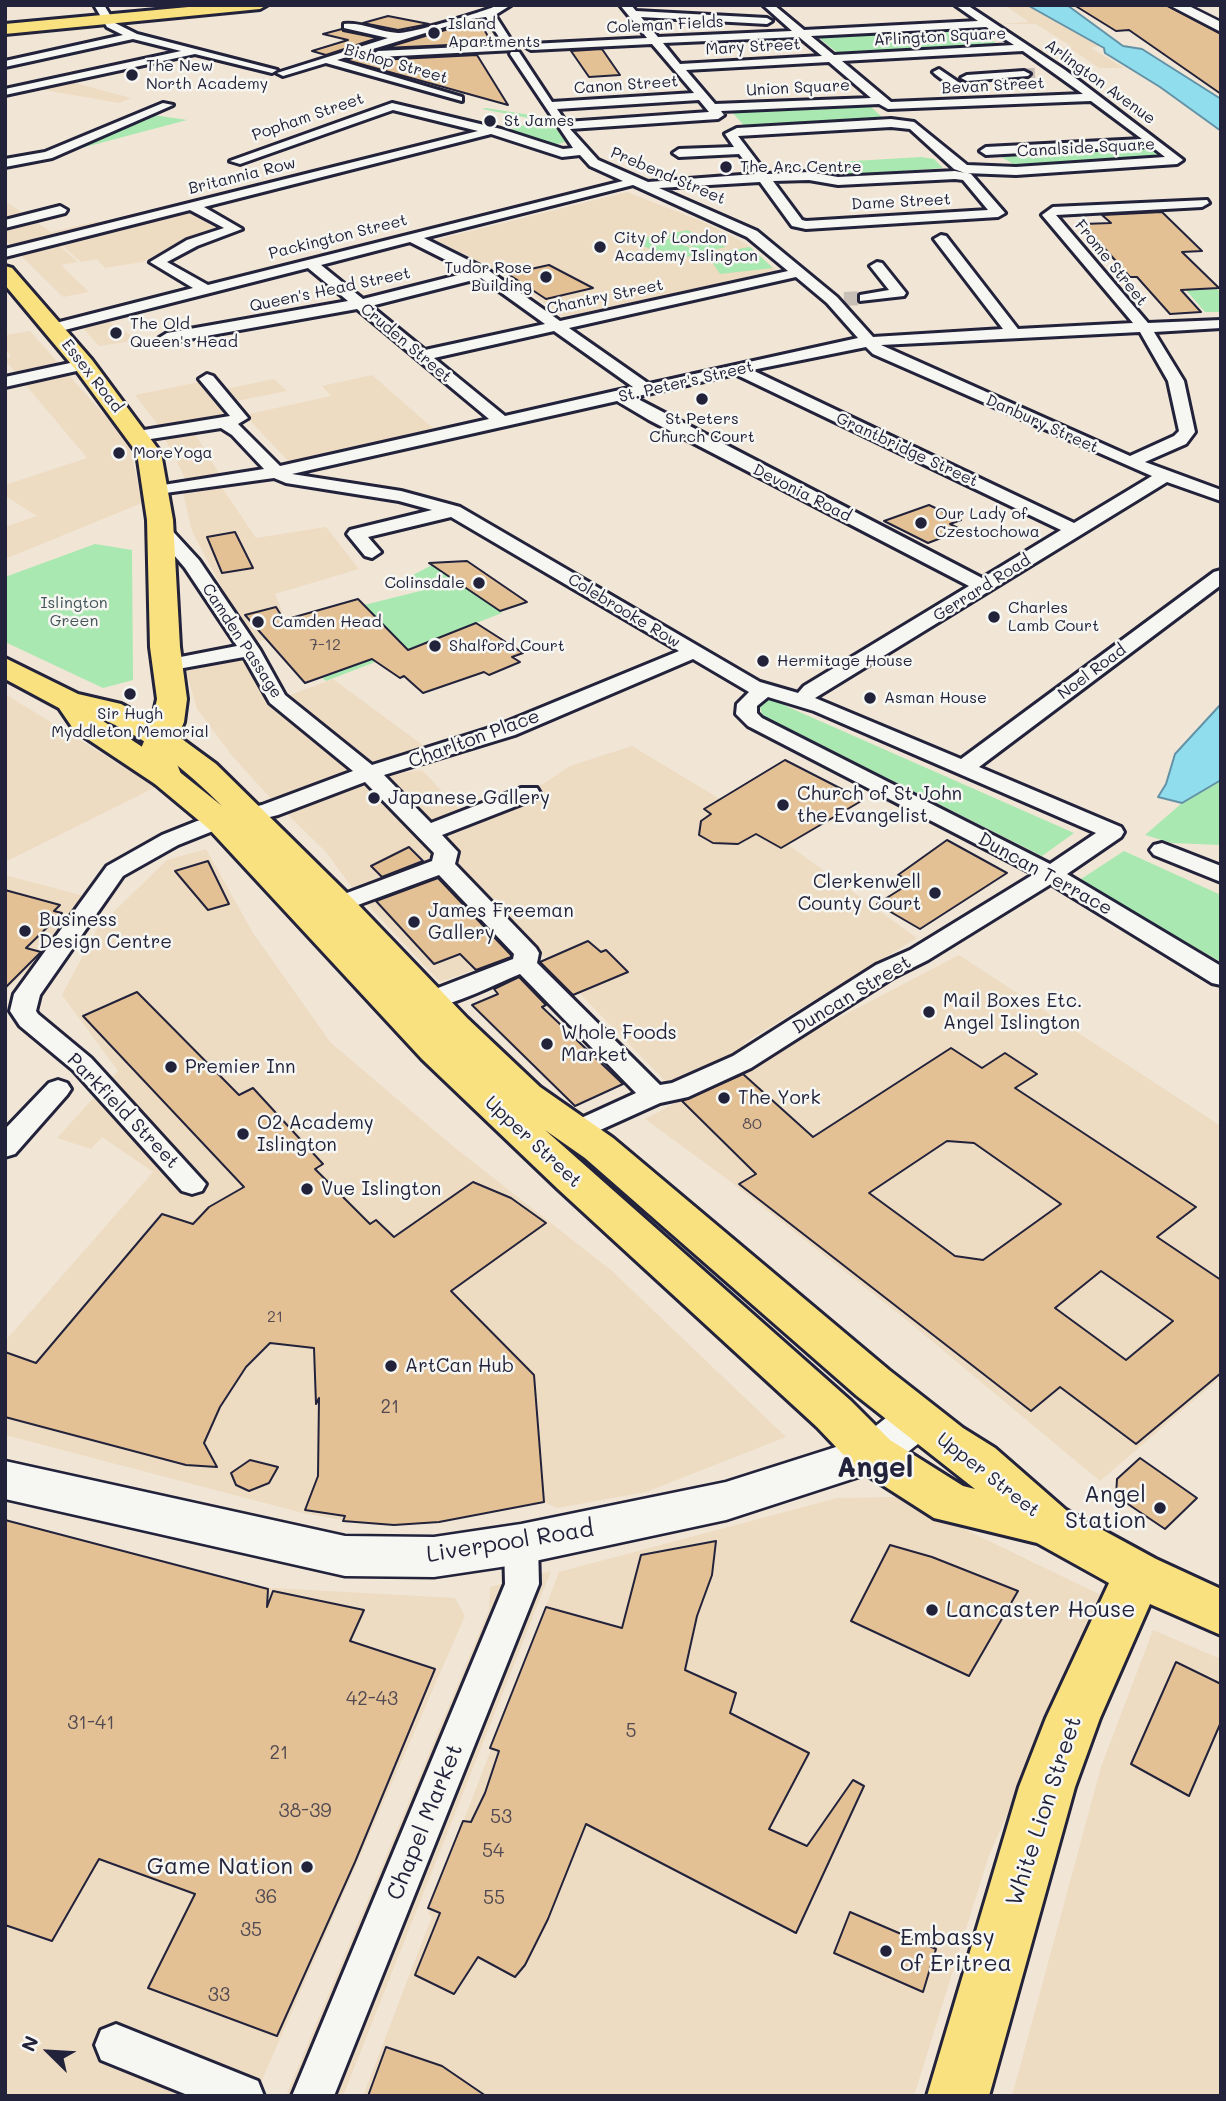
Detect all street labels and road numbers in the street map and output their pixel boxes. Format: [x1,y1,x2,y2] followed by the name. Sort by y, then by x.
[606,12,724,38] street label: Coleman Fields
[873,24,1007,50] street label: Arlington Square
[705,35,801,59] street label: Mary Street
[1041,35,1159,129] street label: Arlington Avenue
[342,40,450,88] street label: Bishop Street
[573,72,679,98] street label: Canon Street
[941,74,1045,98] street label: Bevan Street
[746,76,850,100] street label: Union Square
[250,89,366,145] street label: Popham Street
[1017,135,1155,161] street label: Canalside Square
[608,143,728,209] street label: Prebend Street
[186,153,298,199] street label: Britannia Row
[851,190,951,214] street label: Dame Street
[267,210,409,264] street label: Packington Street
[1070,216,1152,310] street label: Frome Street
[248,264,412,316] street label: Queen's Head Street
[545,275,665,319] street label: Chantry Street
[356,299,456,387] street label: Cruden Street
[57,336,127,416] street label: Essex Road
[617,357,755,407] street label: St. Peter's Street
[983,391,1101,457] street label: Danbury Street
[833,409,981,491] street label: Grantbridge Street
[750,460,854,526] street label: Devonia Road
[930,550,1034,626] street label: Gerrard Road
[564,570,684,652] street label: Colebrooke Row
[198,580,286,702] street label: Camden Passage
[1054,640,1130,704] street label: Noel Road
[405,705,543,773] street label: Charlton Place
[974,828,1116,920] street label: Duncan Terrace
[789,951,915,1039] street label: Duncan Street
[62,1049,184,1173] street label: Parkfield Street
[480,1091,586,1193] street label: Upper Street
[932,1428,1044,1522] street label: Upper Street
[424,1515,596,1569] street label: Liverpool Road
[1000,1713,1088,1909] street label: White Lion Street
[381,1740,469,1904] street label: Chapel Market

